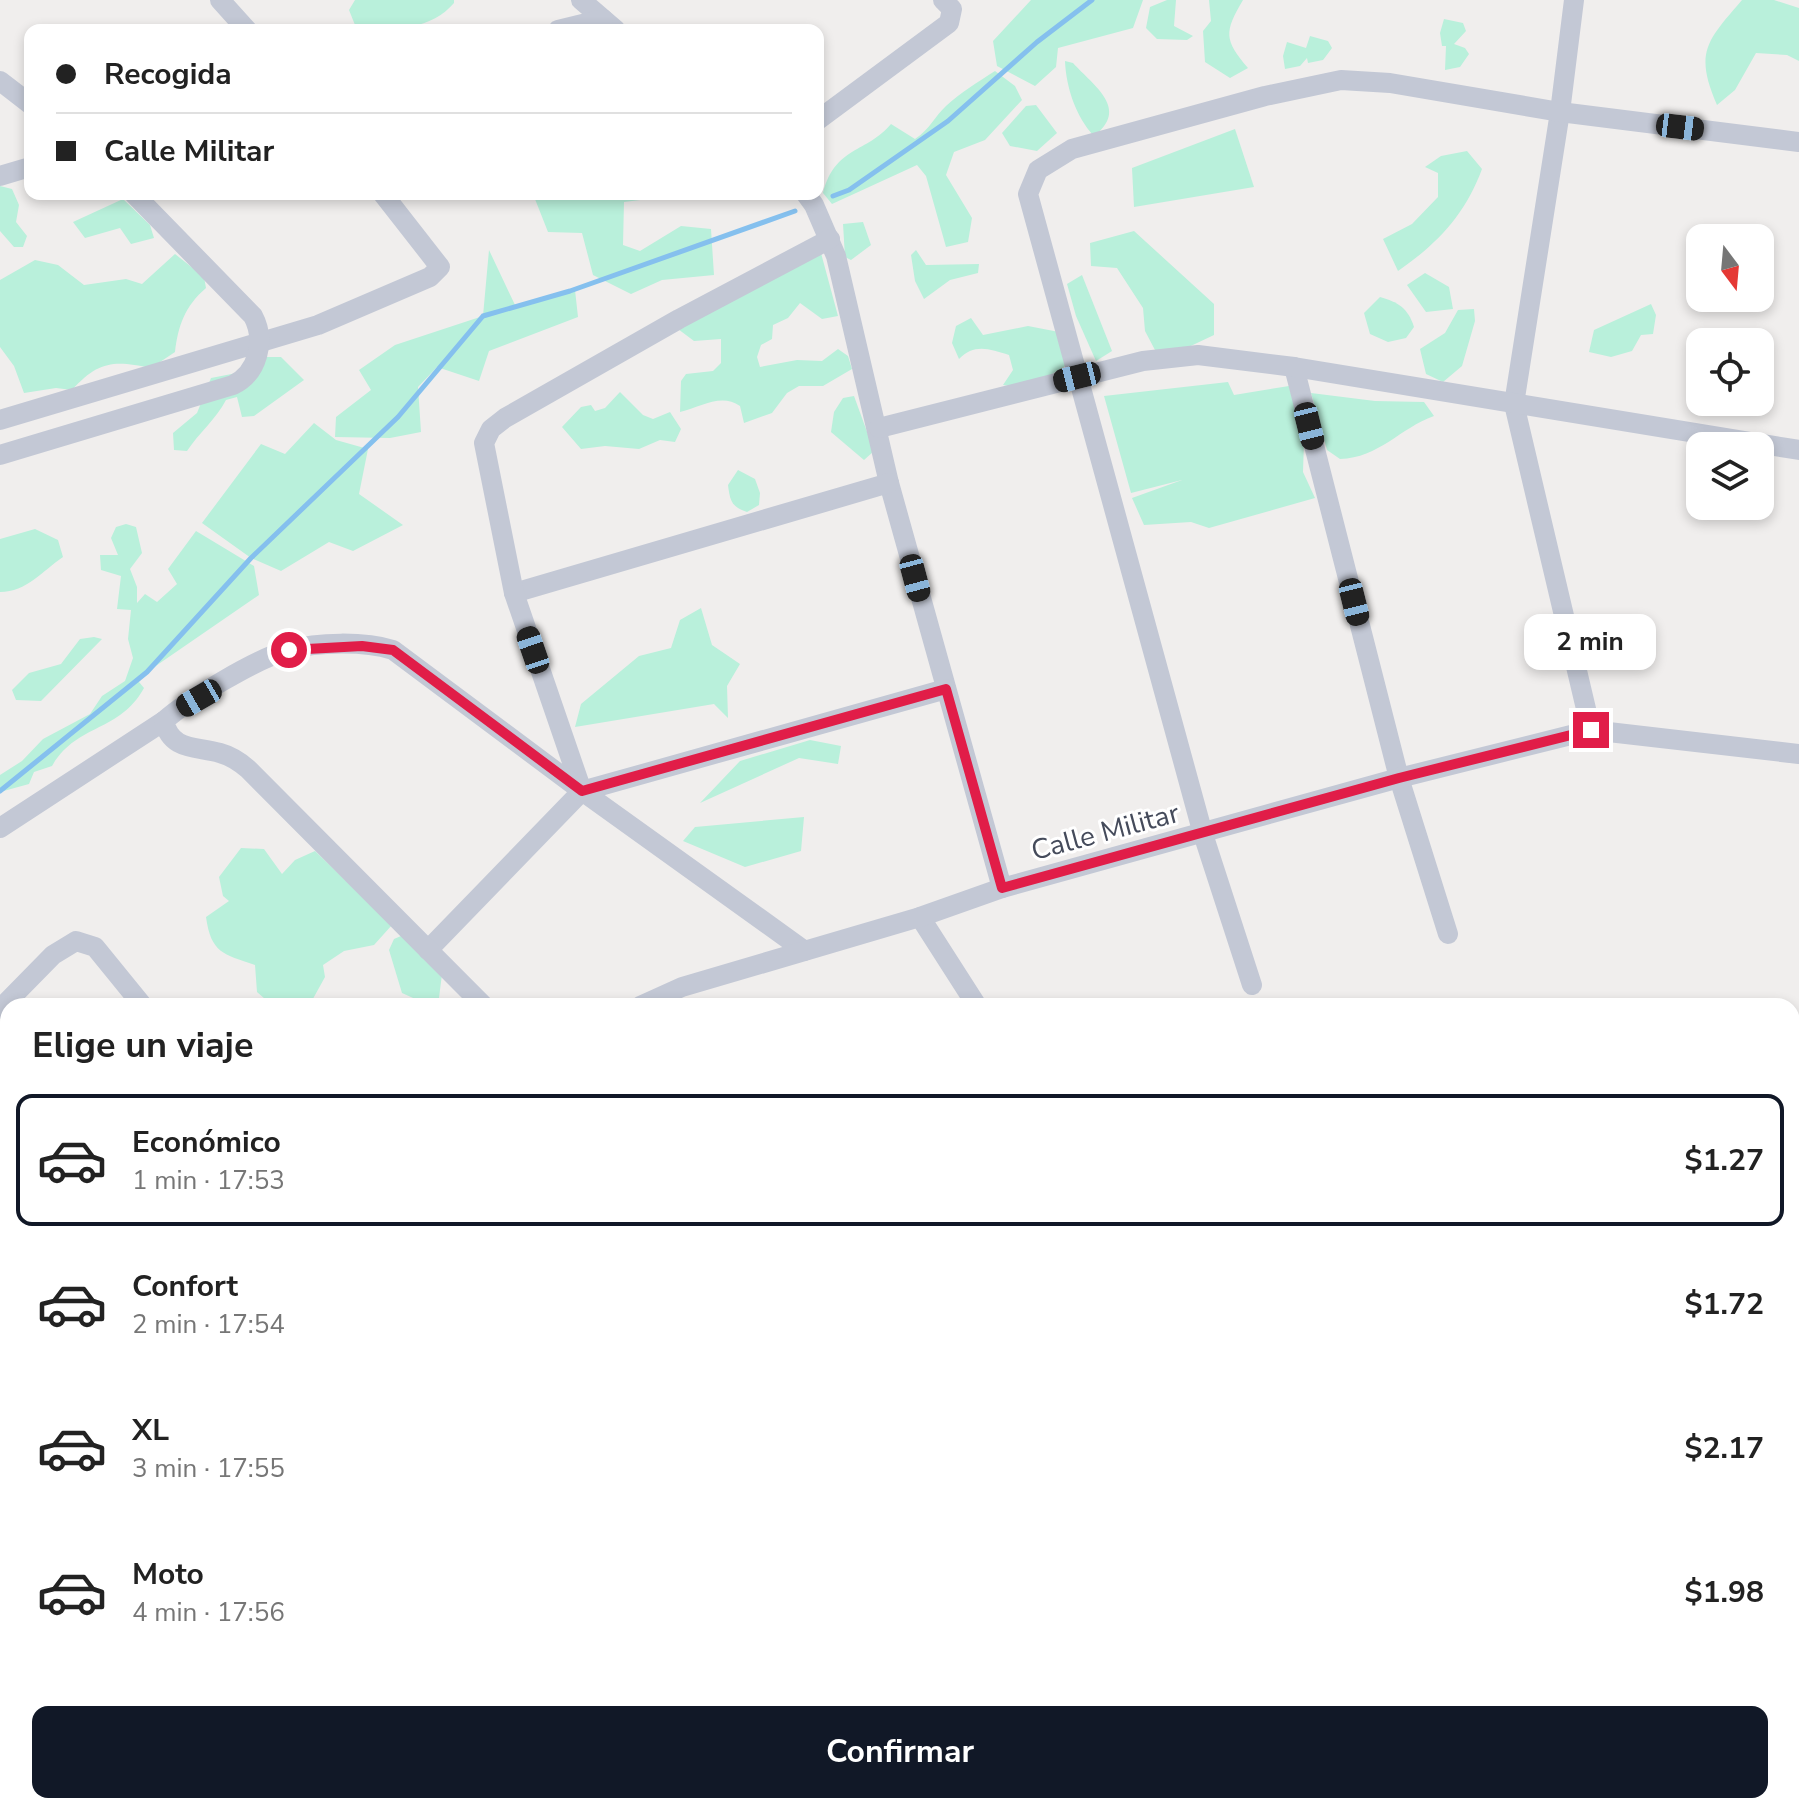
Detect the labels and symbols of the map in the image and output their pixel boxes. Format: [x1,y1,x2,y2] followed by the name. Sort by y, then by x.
[1655,112,1705,142] car
[1686,224,1774,312] north arrow
[1051,360,1103,394] car
[1292,400,1326,452] car
[897,552,933,604] car
[1337,576,1371,628] car
[1525,614,1657,670] callout: 2 min
[514,623,552,677] car
[271,632,307,668] route start
[172,676,226,720] car
[1573,712,1609,748] route end
[1027,794,1183,870] street label: Calle Militar

